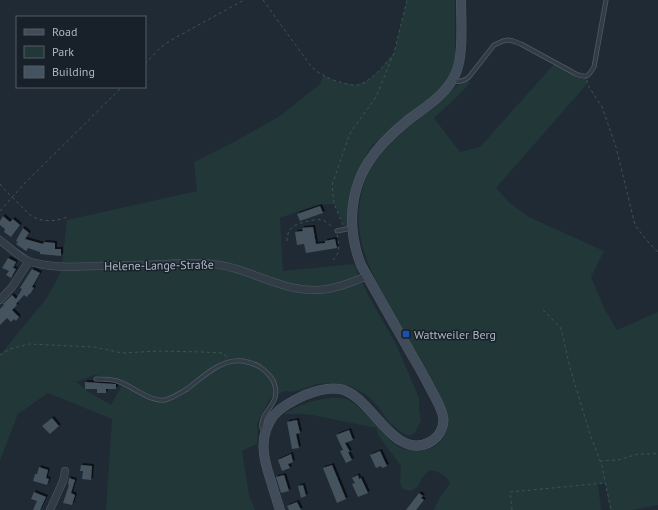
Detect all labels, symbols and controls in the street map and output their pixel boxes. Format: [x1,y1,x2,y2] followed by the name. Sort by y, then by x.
[16,16,146,88] legend
[52,24,77,39] text: Road
[52,44,74,59] text: Park
[52,64,95,79] text: Building
[104,257,214,273] street label: Helene-Lange-Straße
[414,327,496,342] place label: Wattweiler Berg
[401,329,411,339] marker: Wattweiler Berg

